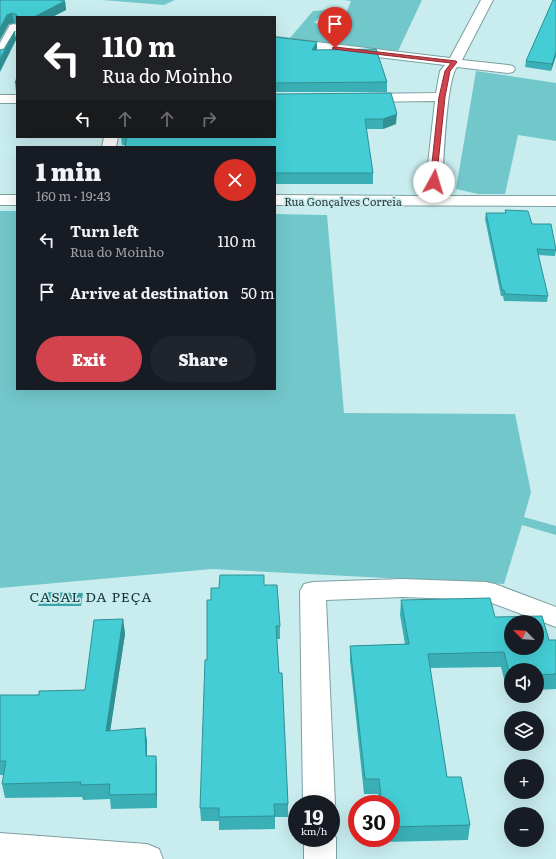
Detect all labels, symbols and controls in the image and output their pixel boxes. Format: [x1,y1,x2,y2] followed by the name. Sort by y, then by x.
[318,7.0,352,48] pin
[324,13,346,35] icon: arrive
[102,24,176,66] text: 110 m
[36,32,88,84] icon: left
[102,62,232,89] text: Rua do Moinho
[72,108,94,130] icon: left
[114,108,136,130] icon: ahead
[156,108,178,130] icon: ahead
[198,108,220,130] icon: right
[36,153,101,188] text: 1 min
[214,159,256,201] button: close
[413,161,455,203] position arrow
[36,186,111,205] text: 160 m · 19:43
[284,193,402,209] street label: Rua Gonçalves Correia
[70,219,139,242] text: Turn left
[36,229,58,251] icon: left
[218,229,256,252] text: 110 m
[70,242,164,261] text: Rua do Moinho
[36,281,58,303] icon: arrive
[70,281,229,304] text: Arrive at destination
[241,281,275,304] text: 50 m
[36,336,142,382] button: Exit
[150,336,256,382] button: Share
[29,586,153,606] district label: CASAL DA PEÇA
[504,615,544,655] north arrow
[504,615,544,847] map controls
[504,663,544,703] button: sound
[504,711,544,751] button: layers
[504,759,544,799] button: +
[348,795,400,847] speed limit sign: 30
[304,801,324,831] text: 19
[504,807,544,847] button: −
[301,823,327,838] text: km/h

